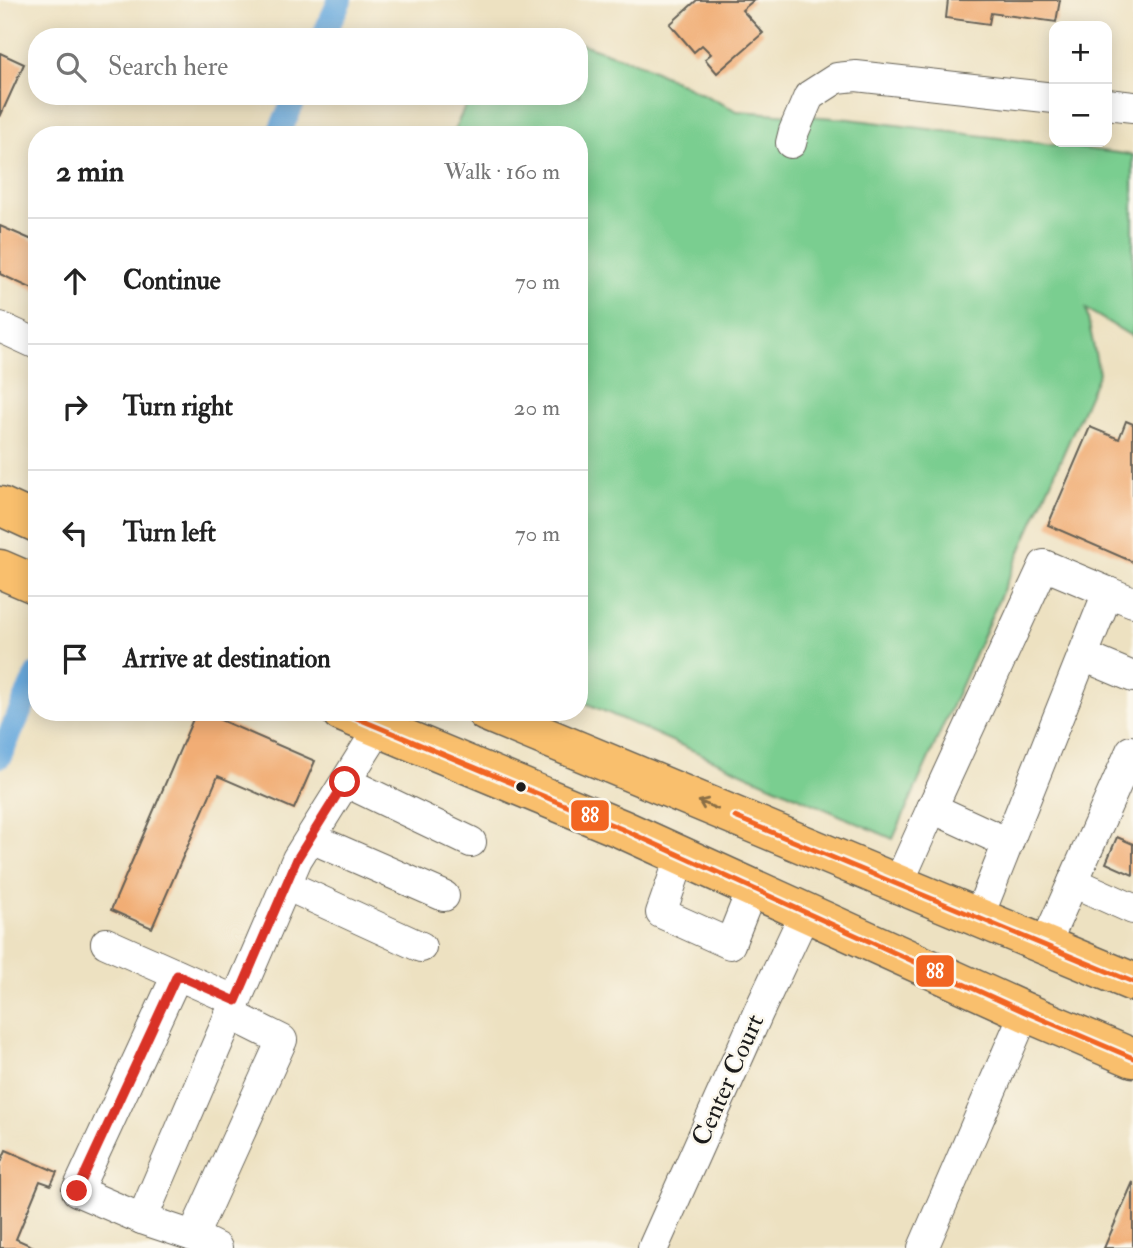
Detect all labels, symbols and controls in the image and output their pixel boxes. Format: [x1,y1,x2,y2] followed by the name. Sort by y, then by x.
[1049,21,1112,147] map controls
[1049,21,1112,84] button: +
[28,28,588,105] search box
[52,48,90,86] icon: search
[108,51,228,83] text: Search here
[1049,84,1112,147] button: −
[56,153,124,190] text: 2 min
[444,157,560,186] text: Walk · 160 m
[56,262,94,300] icon: ahead
[123,265,221,297] text: Continue
[515,267,560,296] text: 70 m
[56,388,94,426] icon: right
[123,391,233,423] text: Turn right
[514,393,560,422] text: 20 m
[56,514,94,552] icon: left
[123,517,216,549] text: Turn left
[515,519,560,548] text: 70 m
[56,640,94,678] icon: arrive
[123,643,331,675] text: Arrive at destination
[329,766,360,797] route start
[514,780,528,794] unlabelled marker
[698,798,719,811] one-way arrow
[570,799,610,832] line badge: 88
[581,804,599,828] text: 88
[915,954,955,988] line badge: 88
[926,960,944,984] text: 88
[685,1009,771,1151] street label: Center Court
[61,1175,92,1206] route end

